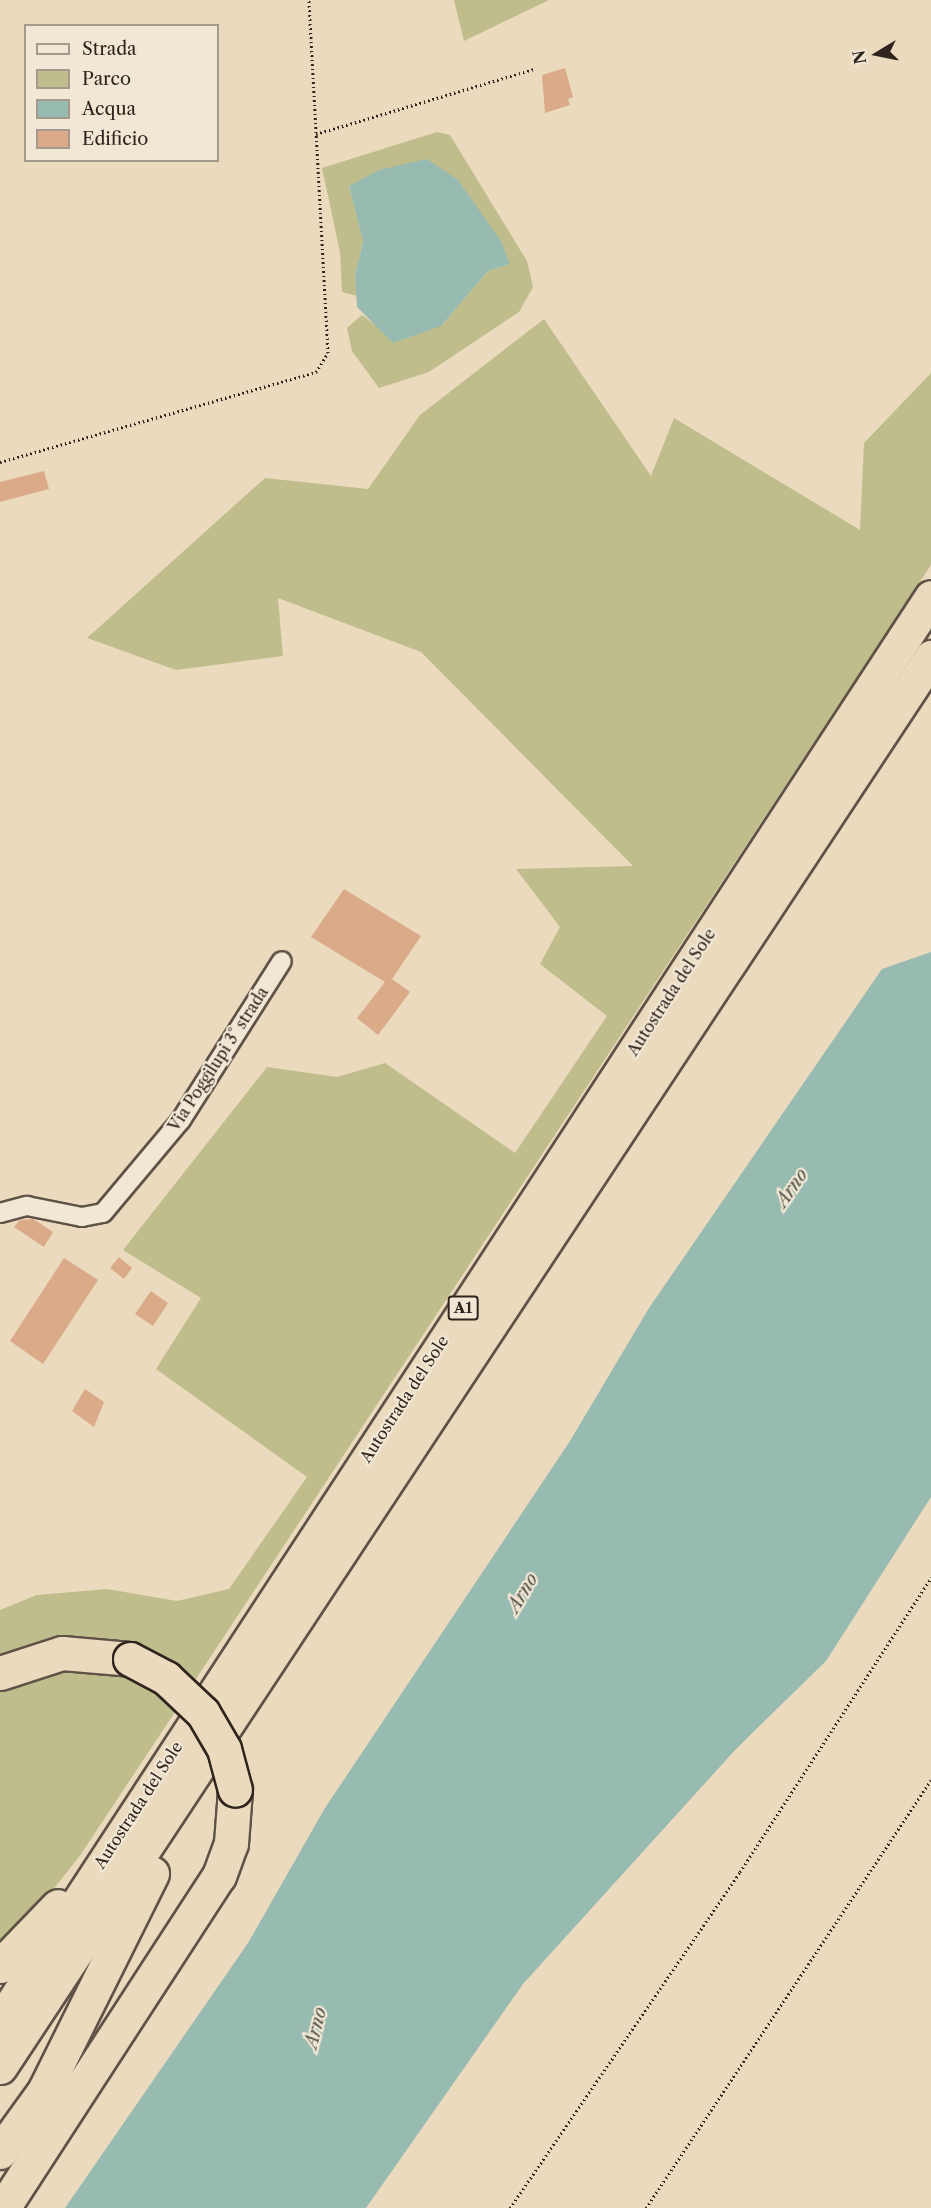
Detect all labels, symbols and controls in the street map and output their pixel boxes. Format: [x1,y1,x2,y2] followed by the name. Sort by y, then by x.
[24,24,219,162] legend
[847,24,907,84] north arrow
[82,38,137,60] text: Strada
[848,49,870,66] text: N
[82,68,131,90] text: Parco
[82,98,136,120] text: Acqua
[82,128,148,150] text: Edificio
[623,925,719,1059] street label: Autostrada del Sole
[164,983,272,1135] street label: Via Poggilupi 3° strada
[771,1165,813,1211] water label: Arno
[446,1296,480,1320] road number: A1
[356,1332,452,1466] street label: Autostrada del Sole
[503,1570,543,1616] water label: Arno
[90,1738,186,1872] street label: Autostrada del Sole
[300,2005,332,2051] water label: Arno

